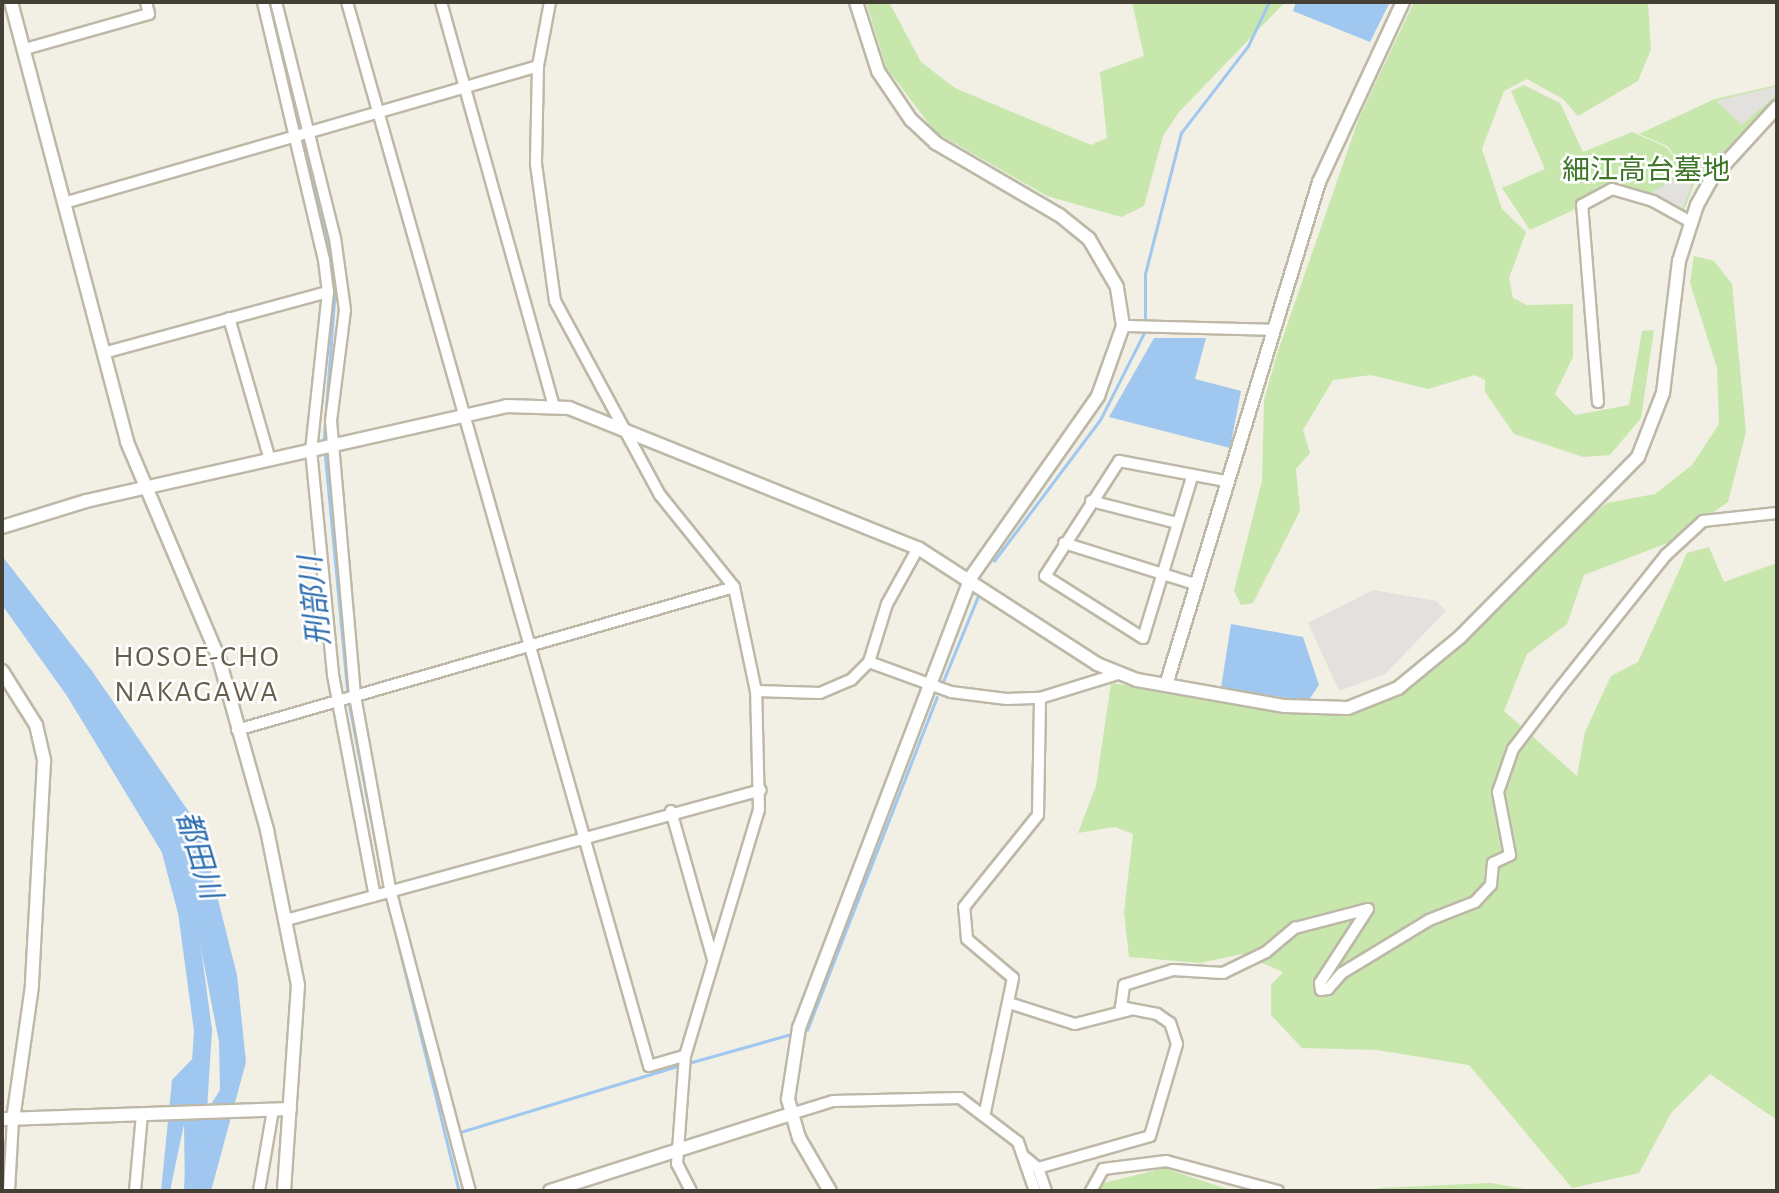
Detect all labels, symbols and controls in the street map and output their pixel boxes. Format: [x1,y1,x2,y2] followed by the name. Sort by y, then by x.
[1562,154,1730,188] park label: 細江高台墓地
[293,554,339,648] water label: 刑部川
[114,639,280,710] district label: HOSOE-CHO NAKAGAWA
[168,807,228,903] water label: 都田川

